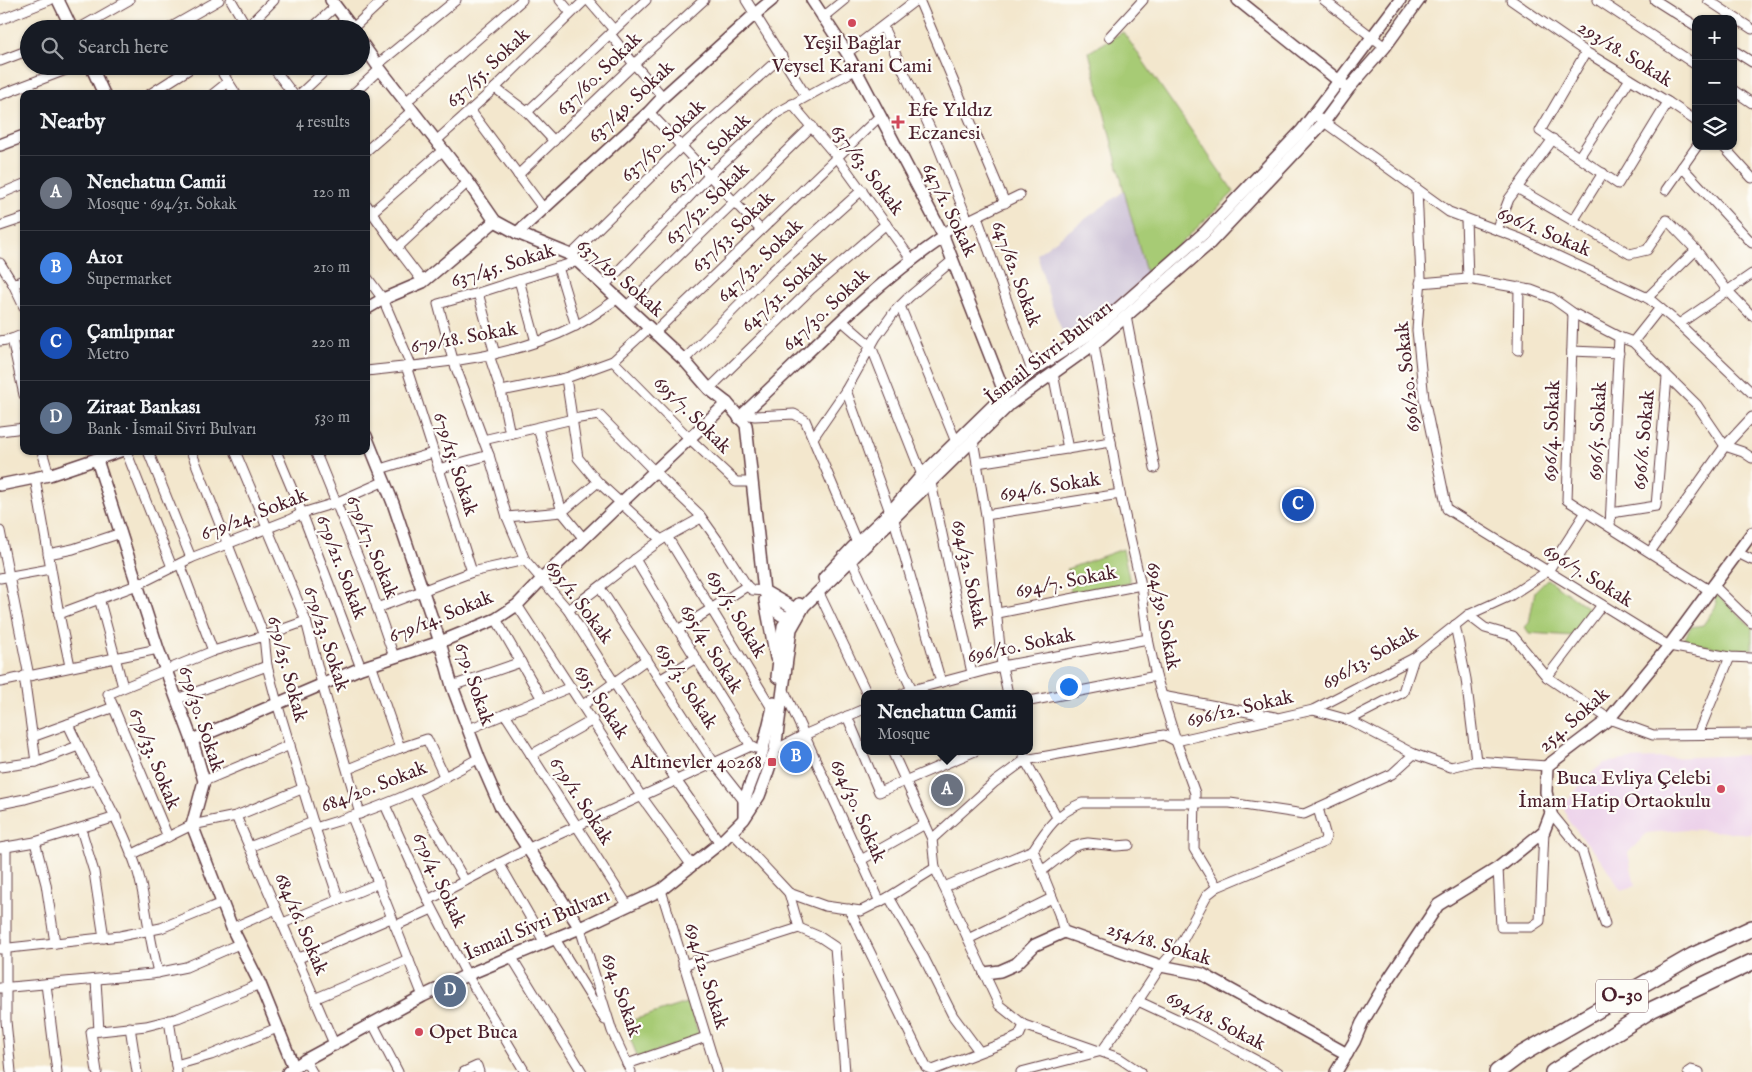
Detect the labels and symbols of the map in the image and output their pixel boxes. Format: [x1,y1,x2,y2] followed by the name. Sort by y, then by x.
[1573,15,1677,93] street label: 293/18. Sokak
[846,17,858,29] marker: Yeşil Bağlar Veysel Karani Cami
[441,22,536,113] street label: 637/55. Sokak
[551,27,647,121] street label: 637/60. Sokak
[771,31,932,79] place label: Yeşil Bağlar Veysel Karani Cami
[582,55,680,149] street label: 637/49. Sokak
[615,94,711,188] street label: 637/50. Sokak
[908,98,992,146] place label: Efe Yıldız Eczanesi
[662,108,756,200] street label: 637/51. Sokak
[892,116,904,128] marker: Efe Yıldız Eczanesi
[825,120,910,221] street label: 637/63. Sokak
[659,157,755,251] street label: 637/52. Sokak
[916,159,982,261] street label: 647/1. Sokak
[686,186,780,278] street label: 637/53. Sokak
[1493,201,1595,263] street label: 696/1. Sokak
[712,213,809,308] street label: 647/32. Sokak
[985,217,1047,331] street label: 647/62. Sokak
[571,233,669,323] street label: 637/19. Sokak
[448,238,559,294] street label: 637/45. Sokak
[736,246,832,338] street label: 647/31. Sokak
[777,263,875,357] street label: 647/30. Sokak
[980,295,1118,411] street label: İsmail Sivri Bulvarı
[409,316,520,360] street label: 679/18. Sokak
[1390,320,1426,434] street label: 696/20. Sokak
[648,371,736,459] street label: 695/7. Sokak
[1538,379,1566,482] street label: 696/4. Sokak
[1583,380,1613,481] street label: 696/5. Sokak
[1627,389,1661,491] street label: 696/6. Sokak
[427,409,484,519] street label: 679/15. Sokak
[998,467,1102,507] street label: 694/6. Sokak
[197,483,311,547] street label: 679/24. Sokak
[1282,486,1314,524] pin: C
[340,492,404,603] street label: 679/17. Sokak
[310,511,372,623] street label: 679/21. Sokak
[945,518,993,631] street label: 694/32. Sokak
[1538,539,1638,614] street label: 696/7. Sokak
[539,555,619,649] street label: 695/1. Sokak
[1013,560,1119,604] street label: 694/7. Sokak
[1140,560,1186,672] street label: 694/39. Sokak
[700,566,772,663] street label: 695/5. Sokak
[297,583,355,695] street label: 679/23. Sokak
[385,585,497,649] street label: 679/14. Sokak
[674,600,748,698] street label: 695/4. Sokak
[261,613,313,725] street label: 679/25. Sokak
[1317,620,1423,696] street label: 696/13. Sokak
[965,622,1077,670] street label: 696/10. Sokak
[649,638,723,734] street label: 695/3. Sokak
[448,639,500,729] street label: 679. Sokak
[568,660,635,744] street label: 695. Sokak
[172,663,230,775] street label: 679/30. Sokak
[1056,674,1082,700] your location
[1533,682,1615,758] street label: 254. Sokak
[1184,685,1296,733] street label: 696/12. Sokak
[122,704,186,814] street label: 679/33. Sokak
[780,738,812,776] pin: B
[630,750,762,775] place label: Altınevler 40268
[543,752,619,850] street label: 679/1. Sokak
[317,755,431,819] street label: 684/20. Sokak
[824,755,892,867] street label: 694/30. Sokak
[766,756,778,768] marker: Altınevler 40268
[1518,766,1711,814] place label: Buca Evliya Çelebi İmam Hatip Ortaokulu
[931,771,963,809] pin: A
[1715,783,1727,795] marker: Buca Evliya Çelebi İmam Hatip Ortaokulu
[406,828,472,932] street label: 679/4. Sokak
[268,869,334,979] street label: 684/16. Sokak
[461,883,613,967] street label: İsmail Sivri Bulvarı
[1104,916,1215,972] street label: 254/18. Sokak
[678,920,734,1033] street label: 694/12. Sokak
[595,950,647,1040] street label: 694. Sokak
[434,972,466,1010] pin: D
[1596,979,1648,1012] road number: O-30
[1162,985,1270,1057] street label: 694/18. Sokak
[429,1020,518,1045] place label: Opet Buca
[413,1026,425,1038] marker: Opet Buca

